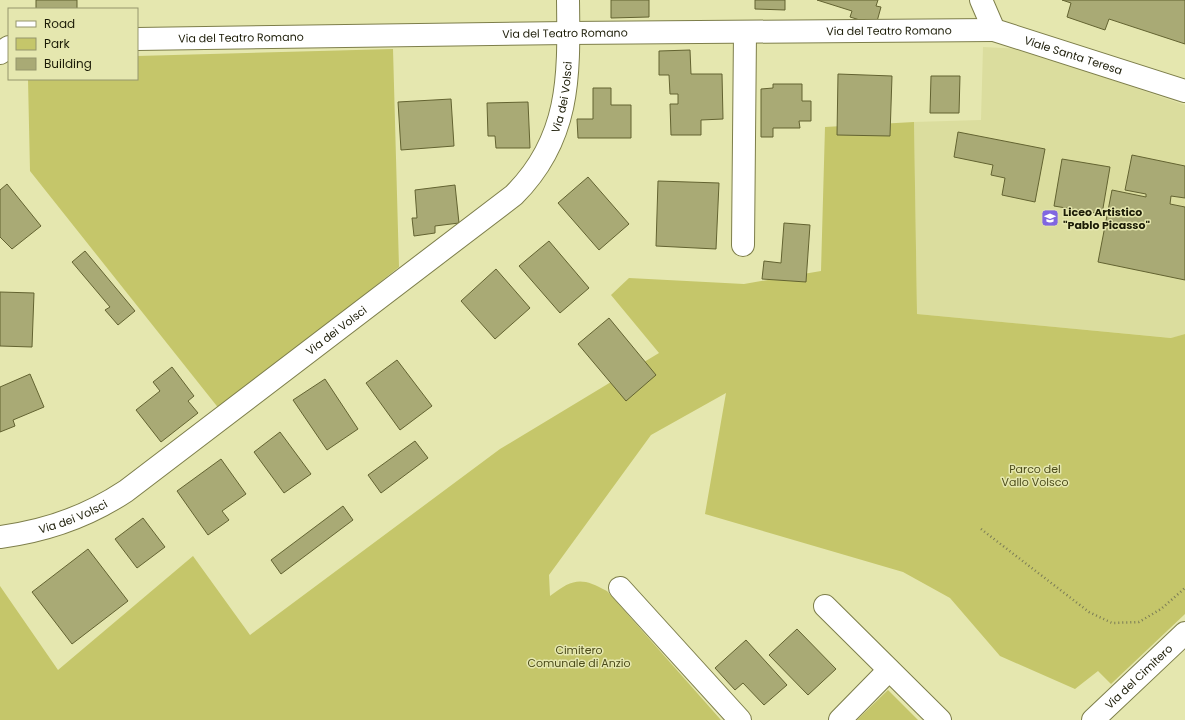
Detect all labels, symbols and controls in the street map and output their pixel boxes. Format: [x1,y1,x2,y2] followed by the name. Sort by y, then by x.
[8,8,138,80] legend
[44,15,75,32] text: Road
[826,22,952,39] street label: Via del Teatro Romano
[502,25,628,42] street label: Via del Teatro Romano
[178,29,304,46] street label: Via del Teatro Romano
[1022,32,1125,79] street label: Viale Santa Teresa
[44,35,71,52] text: Park
[44,55,92,72] text: Building
[547,61,576,135] street label: Via dei Volsci
[1063,204,1150,233] place label: Liceo Artistico "Pablo Picasso"
[1040,208,1060,228] school or university icon: Liceo Artistico "Pablo Picasso"
[303,302,370,359] street label: Via dei Volsci
[1002,461,1068,490] park label: Parco del Vallo Volsco
[37,496,110,537] street label: Via dei Volsci
[1101,641,1176,713] street label: Via del Cimitero
[527,642,631,671] park label: Cimitero Comunale di Anzio

